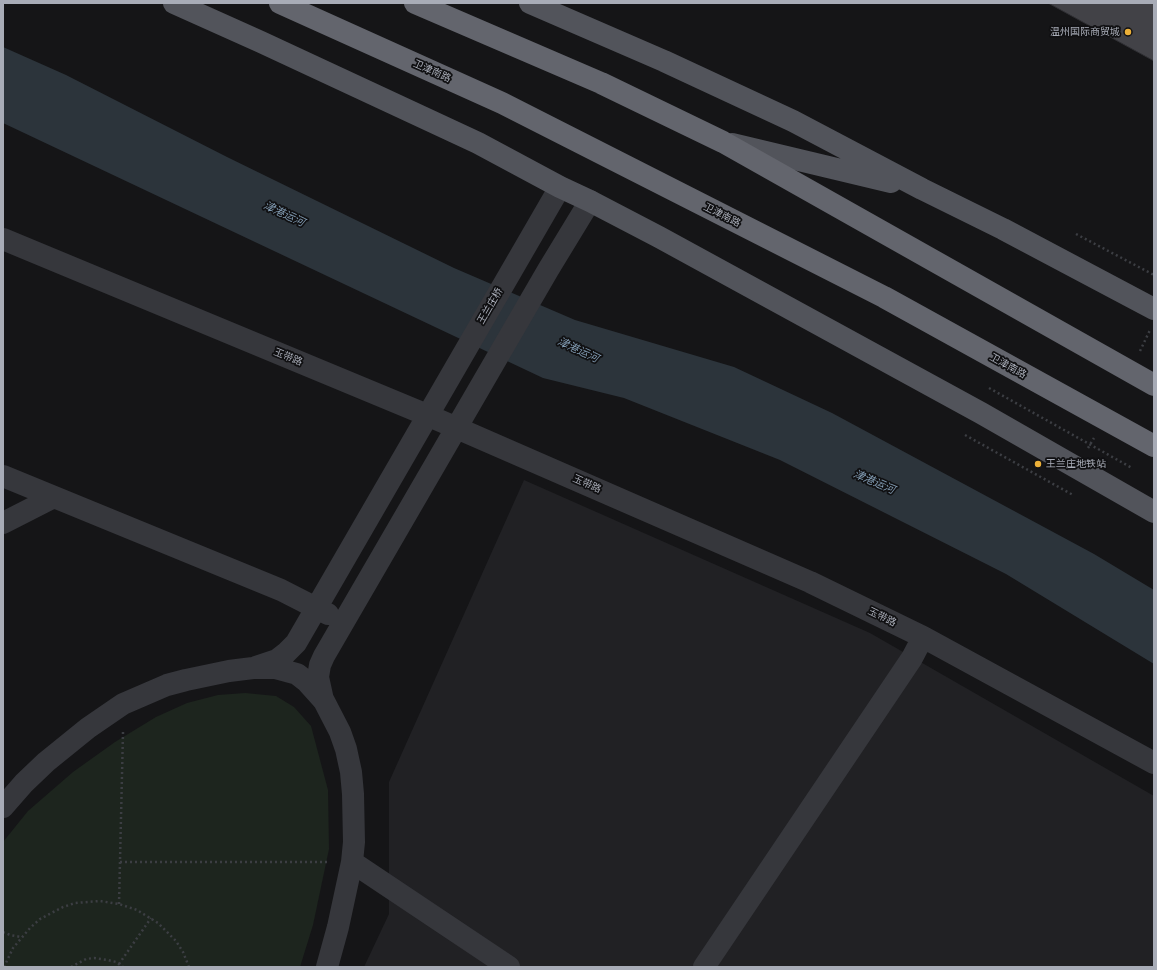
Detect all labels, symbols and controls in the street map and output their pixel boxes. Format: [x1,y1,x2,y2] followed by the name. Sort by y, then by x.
[1050,26,1120,38] place label: 温州国际商贸城
[1123,27,1133,37] marker: 温州国际商贸城
[411,57,453,85] street label: 卫津南路
[261,199,307,229] water label: 津港运河
[701,201,743,229] street label: 卫津南路
[475,286,505,326] street label: 王兰庄桥
[555,335,601,365] water label: 津港运河
[272,346,304,368] street label: 玉带路
[988,351,1028,381] street label: 卫津南路
[1046,458,1106,470] place label: 王兰庄地铁站
[1033,459,1043,469] marker: 王兰庄地铁站
[851,467,897,497] water label: 津港运河
[571,472,603,496] street label: 玉带路
[866,605,898,629] street label: 玉带路

